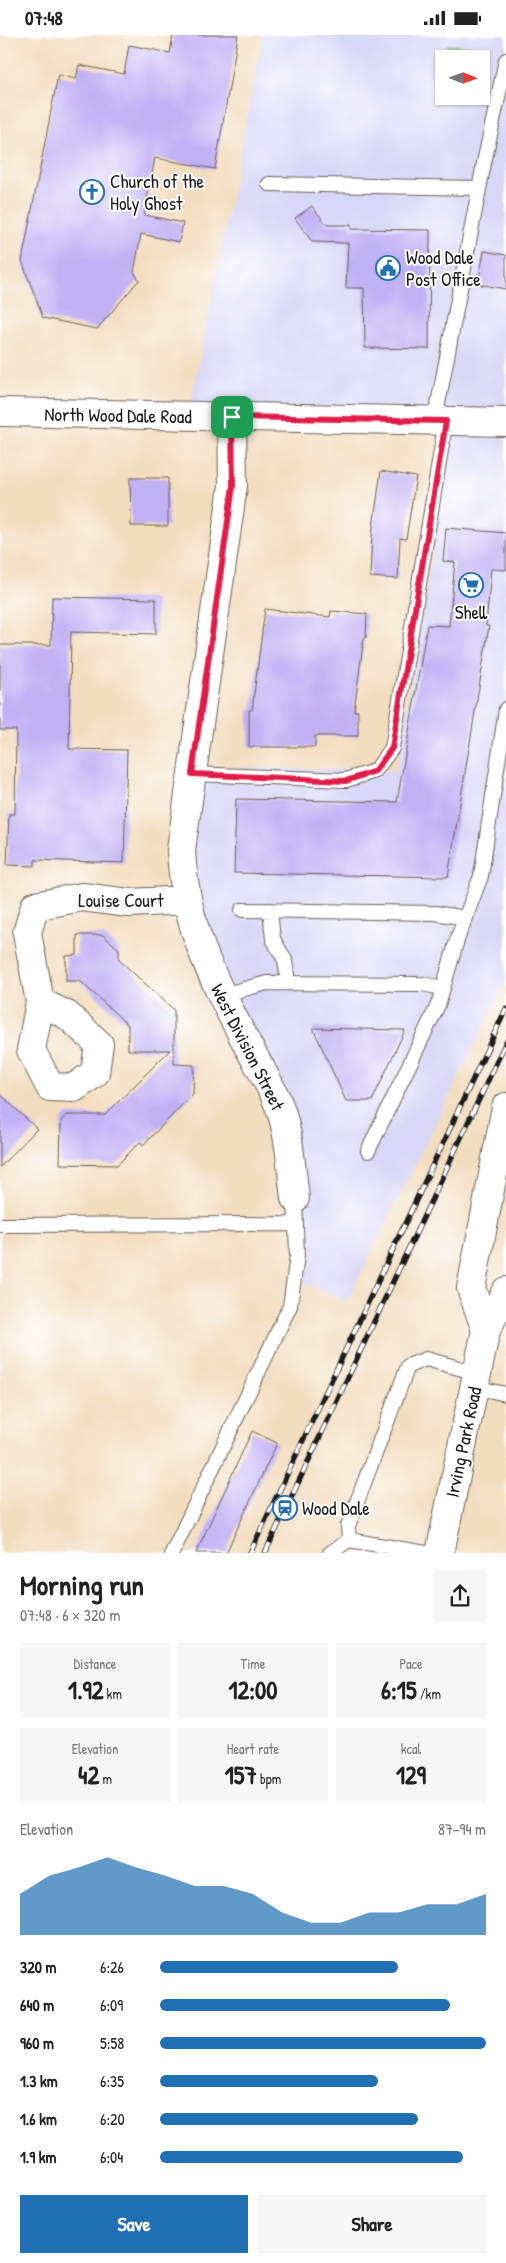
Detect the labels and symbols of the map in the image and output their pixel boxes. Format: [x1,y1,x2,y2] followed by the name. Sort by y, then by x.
[435,50,490,105] north arrow
[110,168,204,216] place label: Church of the Holy Ghost
[79,179,105,205] church icon: Church of the Holy Ghost
[406,244,481,292] place label: Wood Dale Post Office
[375,255,401,281] public building icon: Wood Dale Post Office
[211,396,253,438] pin
[44,401,192,429] street label: North Wood Dale Road
[458,572,484,598] supermarket icon: Shell
[455,599,488,625] place label: Shell
[78,887,164,913] street label: Louise Court
[205,979,291,1115] street label: West Division Street
[439,1384,488,1500] street label: Irving Park Road
[272,1495,298,1521] station icon: Wood Dale
[302,1495,370,1521] place label: Wood Dale

